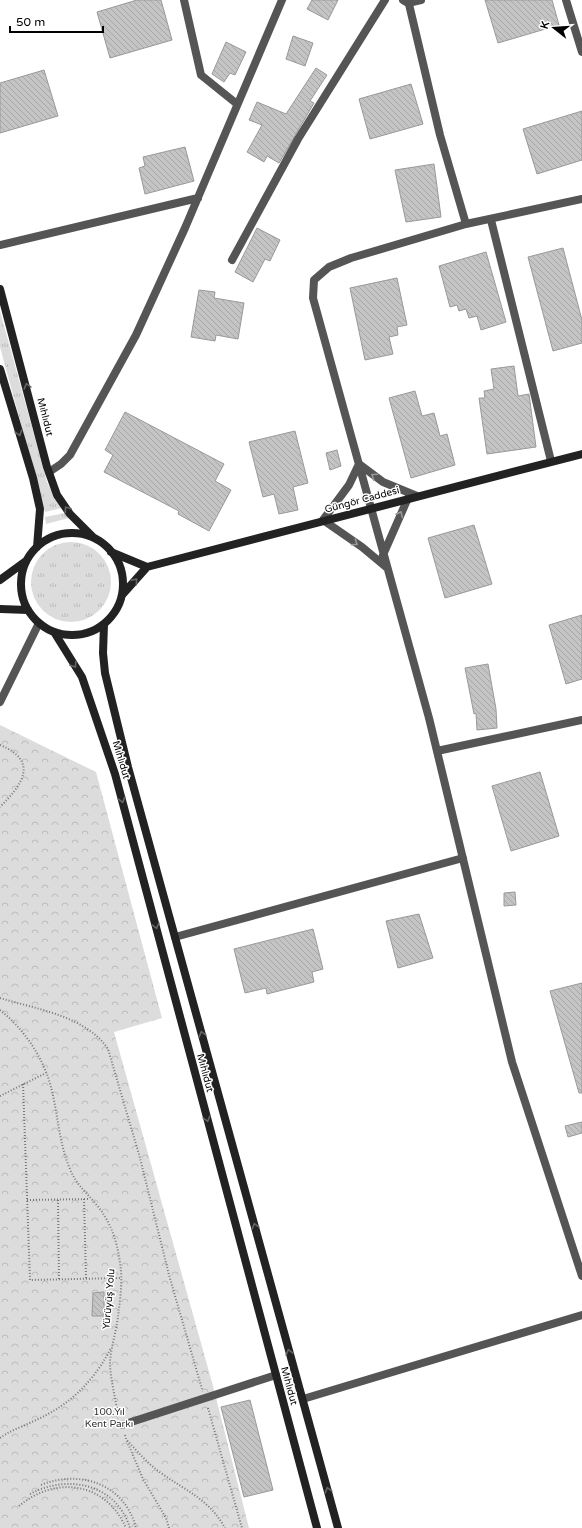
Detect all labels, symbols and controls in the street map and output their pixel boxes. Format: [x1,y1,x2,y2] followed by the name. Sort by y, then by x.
[10,8,103,34] scale bar
[534,8,574,48] north arrow
[16,15,45,29] text: 50 m
[538,19,552,31] text: K
[23,383,32,390] one-way arrow
[34,396,56,438] street label: Mıhlıdut
[14,430,23,437] one-way arrow
[371,473,378,481] one-way arrow
[323,484,401,516] street label: Güngör Caddesi
[64,506,72,513] one-way arrow
[395,510,403,518] one-way arrow
[351,538,358,545] one-way arrow
[130,578,137,586] one-way arrow
[70,661,77,668] one-way arrow
[110,739,133,781] street label: Mıhlıdut
[117,797,126,804] one-way arrow
[151,922,160,929] one-way arrow
[198,1030,206,1037] one-way arrow
[194,1052,216,1094] street label: Mıhlıdut
[203,1116,211,1122] one-way arrow
[251,1223,260,1230] one-way arrow
[100,1268,118,1330] street label: Yürüyüş Yolu
[286,1348,294,1355] one-way arrow
[278,1365,300,1407] street label: Mıhlıdut
[85,1406,133,1430] park label: 100.Yıl Kent Parkı
[324,1487,333,1494] one-way arrow

